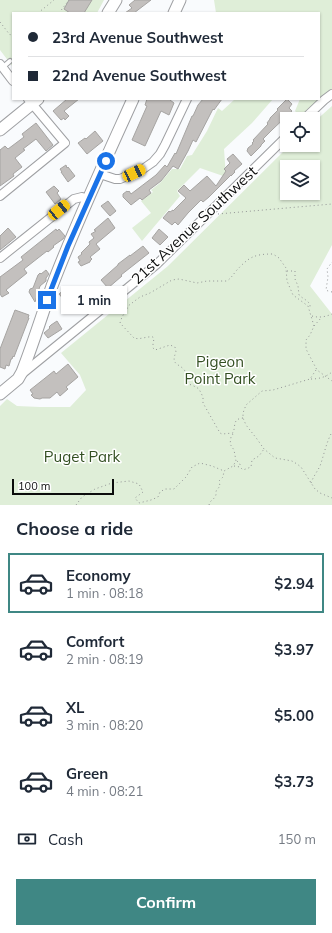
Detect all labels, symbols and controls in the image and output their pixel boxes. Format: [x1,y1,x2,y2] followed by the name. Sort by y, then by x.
[52,28,223,47] text: 23rd Avenue Southwest
[52,66,226,85] text: 22nd Avenue Southwest
[280,112,320,200] map controls
[280,112,320,152] button: locate
[97,152,115,170] route start
[280,160,320,200] button: layers
[121,162,147,184] car
[127,162,261,288] street label: 21st Avenue Southwest
[46,198,72,222] car
[61,286,127,314] callout: 1 min
[38,291,56,309] route end
[77,292,111,308] text: 1 min
[184,352,256,388] park label: Pigeon Point Park
[44,447,120,466] park label: Puget Park
[12,477,114,496] scale bar
[18,479,50,493] text: 100 m
[16,517,133,540] text: Choose a ride
[18,565,54,601] icon: car
[66,566,131,585] text: Economy
[274,574,314,593] text: $2.94
[66,585,143,601] text: 1 min · 08:18
[18,631,54,667] icon: car
[66,632,124,651] text: Comfort
[274,640,314,659] text: $3.97
[66,651,143,667] text: 2 min · 08:19
[18,697,54,733] icon: car
[66,698,84,717] text: XL
[274,706,314,725] text: $5.00
[66,717,143,733] text: 3 min · 08:20
[18,763,54,799] icon: car
[66,764,108,783] text: Green
[274,772,314,791] text: $3.73
[66,783,143,799] text: 4 min · 08:21
[16,828,38,850] icon: cash
[48,830,83,849] text: Cash
[278,831,316,847] text: 150 m
[16,879,316,925] button: Confirm

